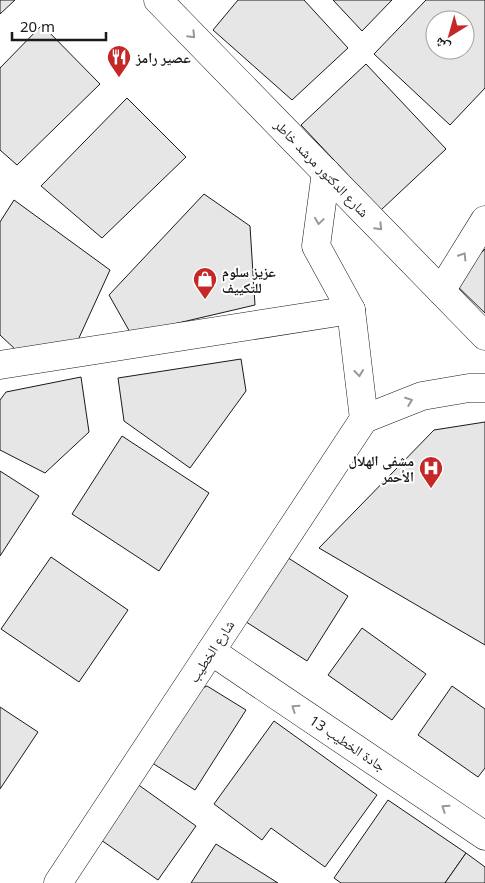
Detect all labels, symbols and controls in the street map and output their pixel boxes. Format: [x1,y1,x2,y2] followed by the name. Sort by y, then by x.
[12,10,106,42] scale bar
[425,10,475,60] north arrow
[20,16,55,36] text: 20 m
[186,29,195,38] one-way arrow
[430,34,454,58] text: ش
[106,44,132,78] restaurant icon: عصير رامز
[135,48,191,67] place label: عصير رامز
[269,114,373,222] street label: شارع الدكتور مرشد خاطر
[314,217,325,225] one-way arrow
[373,221,382,230] one-way arrow
[457,252,466,261] one-way arrow
[222,262,276,297] place label: عزيز سلوم للتكييف
[192,266,218,300] shop icon: عزيز سلوم للتكييف
[353,370,364,378] one-way arrow
[404,397,413,407] one-way arrow
[349,451,414,486] place label: مشفى الهلال الأحمر
[418,455,444,489] hospital icon: مشفى الهلال الأحمر
[184,616,239,687] street label: شارع الخطيب
[292,705,301,714] one-way arrow
[306,710,390,776] street label: جادة الخطيب 13
[441,805,450,815] one-way arrow

